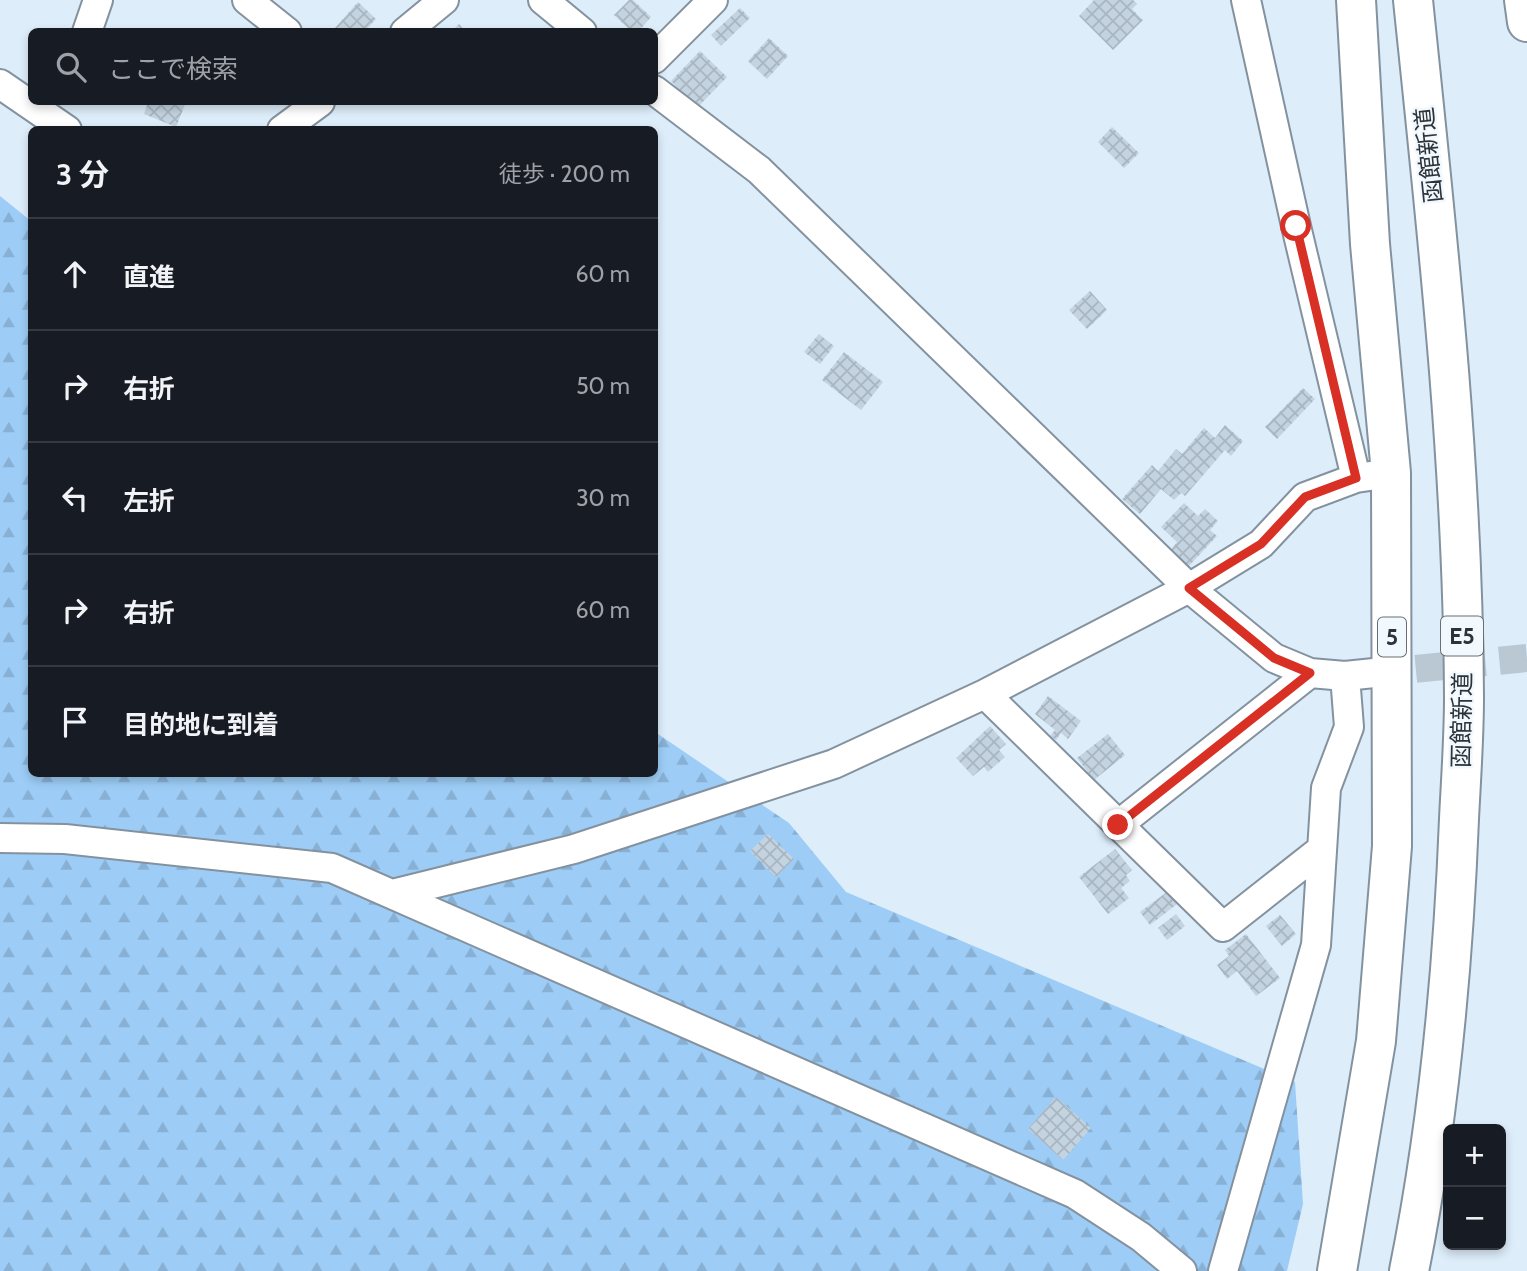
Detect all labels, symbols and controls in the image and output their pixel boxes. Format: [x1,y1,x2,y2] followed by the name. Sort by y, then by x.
[28,28,658,105] search box
[52,48,90,86] icon: search
[108,53,238,85] text: ここで検索
[1409,106,1448,204] street label: 函館新道
[56,156,109,193] text: 3 分
[499,160,630,188] text: 徒歩 · 200 m
[1280,210,1311,241] route start
[56,255,94,293] icon: ahead
[576,260,630,288] text: 60 m
[123,261,175,293] text: 直進
[56,367,94,405] icon: right
[576,372,630,400] text: 50 m
[123,373,175,405] text: 右折
[56,479,94,517] icon: left
[576,484,630,512] text: 30 m
[123,485,175,517] text: 左折
[56,591,94,629] icon: right
[576,596,630,624] text: 60 m
[123,597,175,629] text: 右折
[1441,616,1483,656] road number: E5
[1378,618,1406,656] road number: 5
[1446,672,1477,768] street label: 函館新道
[56,703,94,741] icon: arrive
[123,709,279,741] text: 目的地に到着
[1102,809,1133,840] route end
[1443,1124,1506,1250] map controls
[1443,1124,1506,1187] button: +
[1443,1187,1506,1250] button: −

